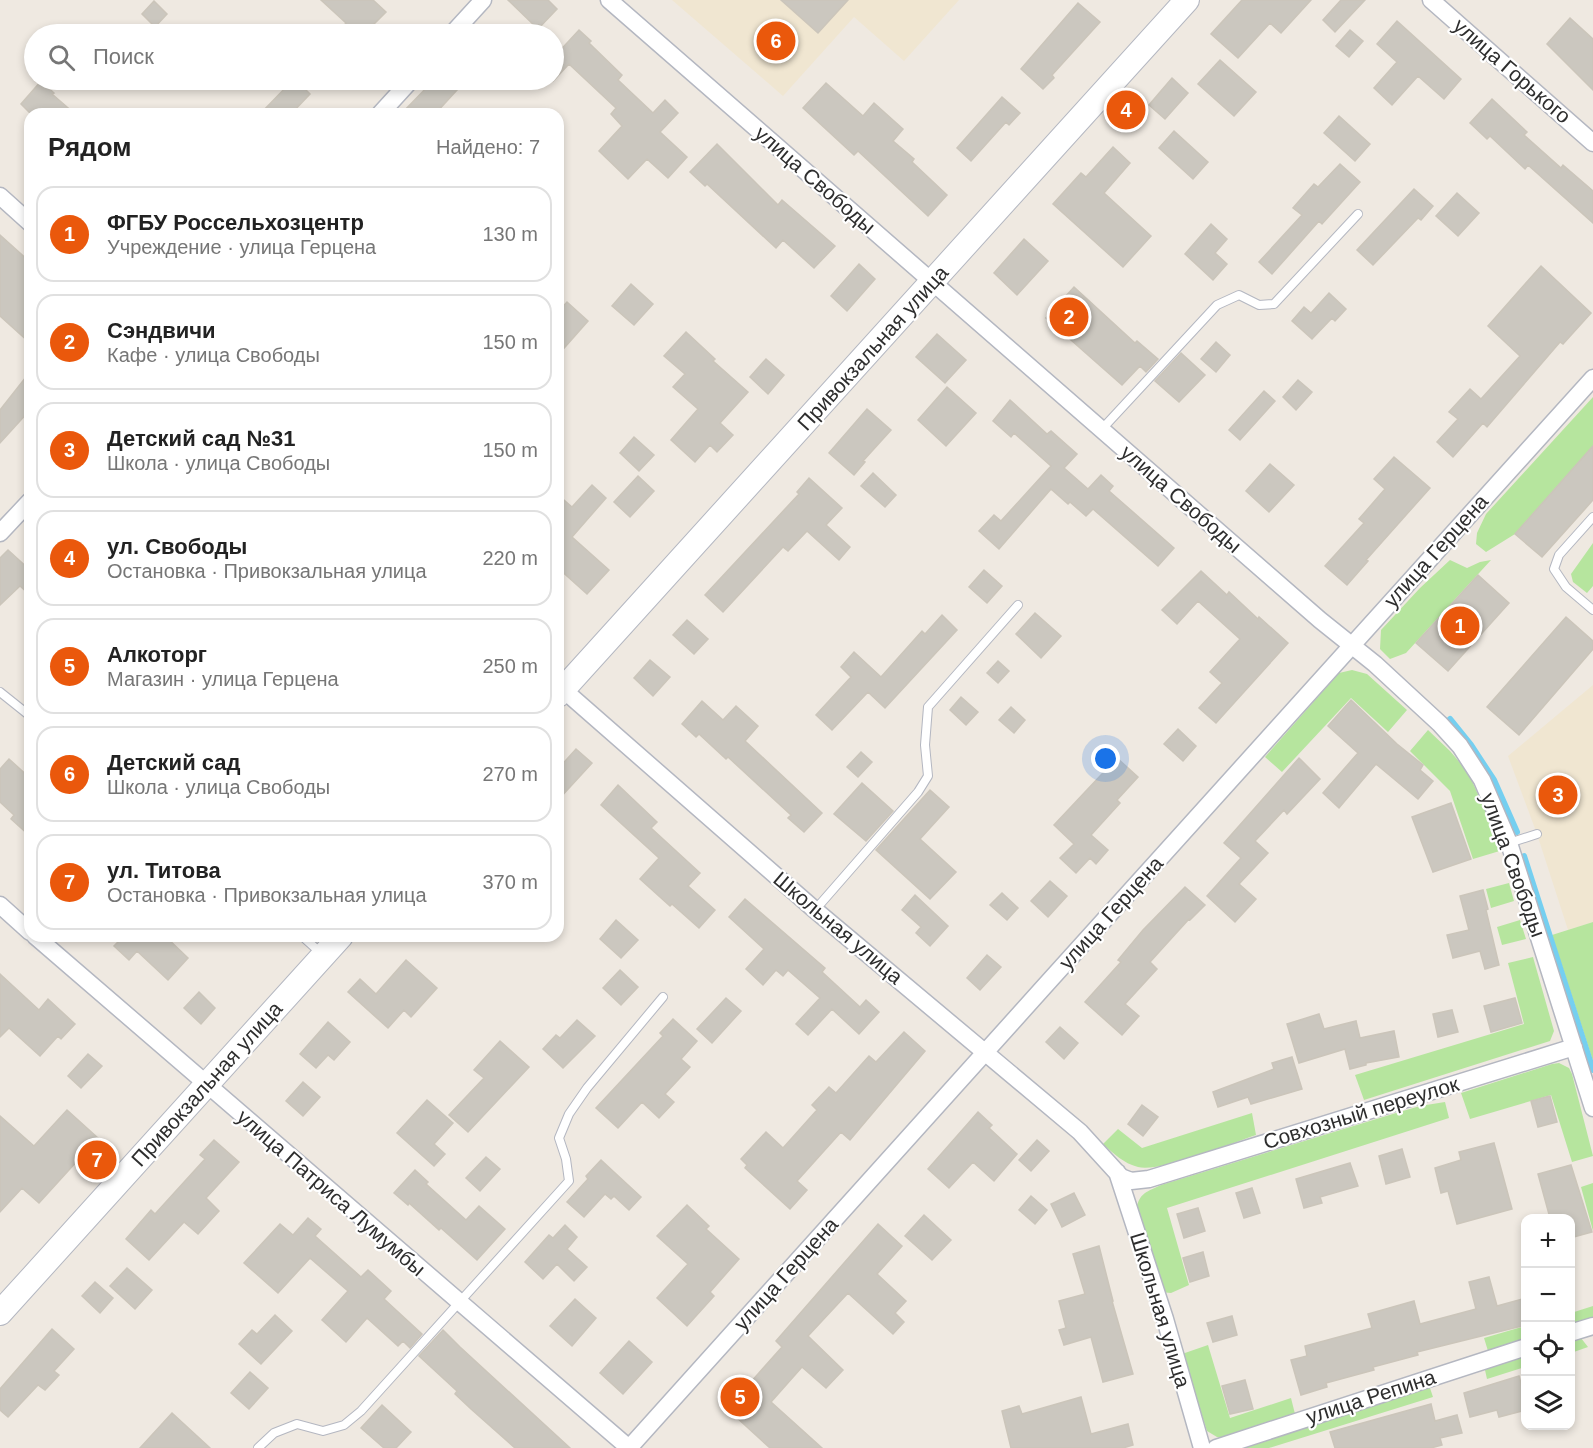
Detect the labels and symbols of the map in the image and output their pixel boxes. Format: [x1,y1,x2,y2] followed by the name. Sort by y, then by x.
[1449,13,1576,128] street label: улица Горького
[756,18,796,63] pin: 6
[1106,88,1146,132] pin: 4
[750,121,880,238] street label: улица Свободы
[793,261,953,435] street label: Привокзальная улица
[1050,294,1088,340] pin: 2
[1116,440,1246,557] street label: улица Свободы
[1379,489,1492,612] street label: улица Герцена
[1440,604,1480,648] pin: 1
[1091,744,1120,773] your location
[1538,772,1578,818] pin: 3
[1477,790,1550,940] street label: улица Свободы
[1054,851,1167,974] street label: улица Герцена
[769,867,908,988] street label: Школьная улица
[127,997,287,1171] street label: Привокзальная улица
[1260,1072,1462,1153] street label: Совхозный переулок
[233,1105,430,1281] street label: улица Патриса Лумумбы
[78,1138,116,1182] pin: 7
[729,1212,842,1335] street label: улица Герцена
[1126,1229,1195,1391] street label: Школьная улица
[1303,1365,1439,1428] street label: улица Репина
[720,1374,760,1420] pin: 5

